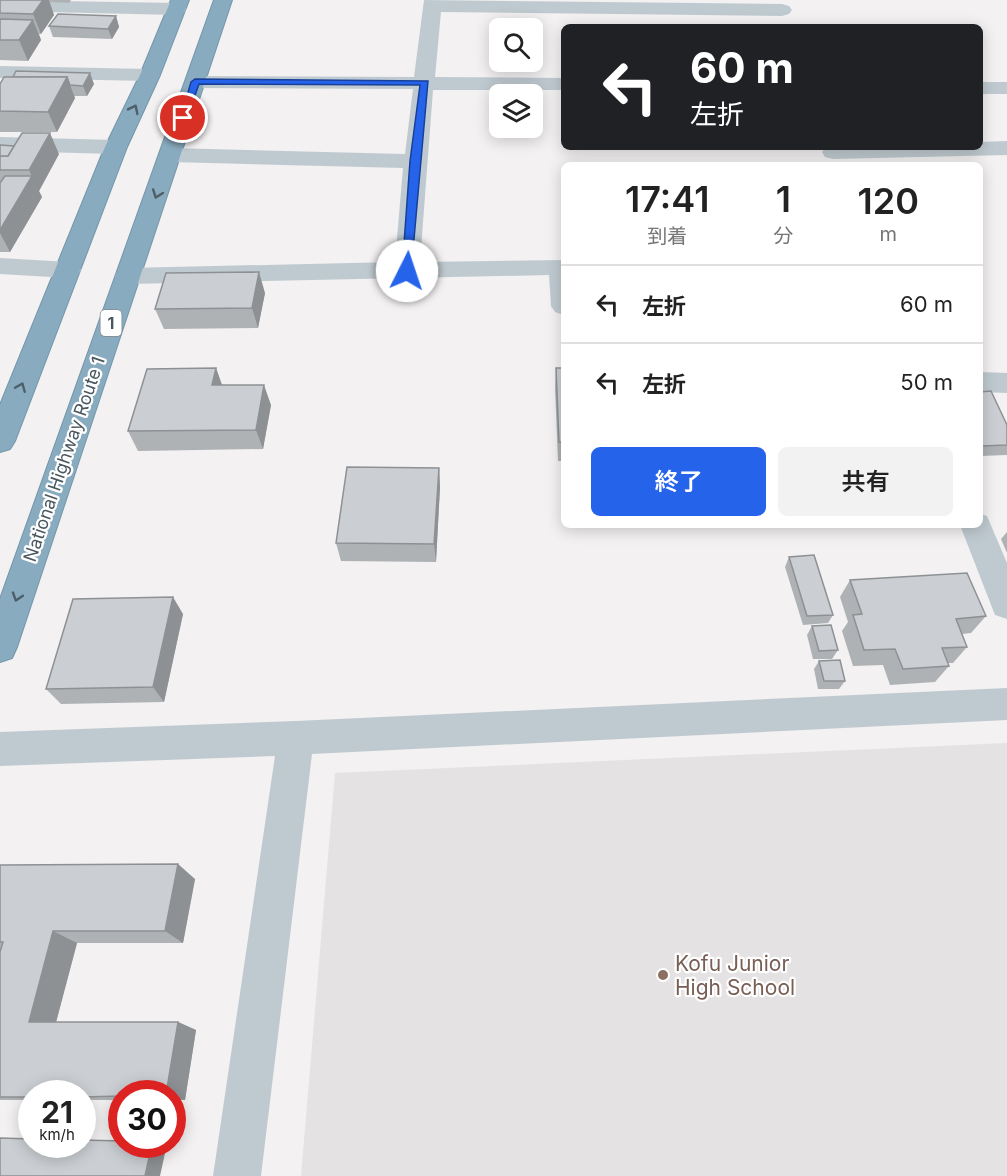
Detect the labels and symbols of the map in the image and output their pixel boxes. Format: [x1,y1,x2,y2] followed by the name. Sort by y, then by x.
[157,92,208,143] pin
[126,104,138,115] one-way arrow
[151,188,164,199] one-way arrow
[375,239,439,303] position arrow
[100,310,122,336] road number: 1
[19,354,109,564] street label: National Highway Route 1
[14,382,27,393] one-way arrow
[11,591,24,602] one-way arrow
[675,951,795,1000] place label: Kofu Junior High School
[656,968,670,982] marker: Kofu Junior High School
[108,1080,186,1158] speed limit sign: 30

